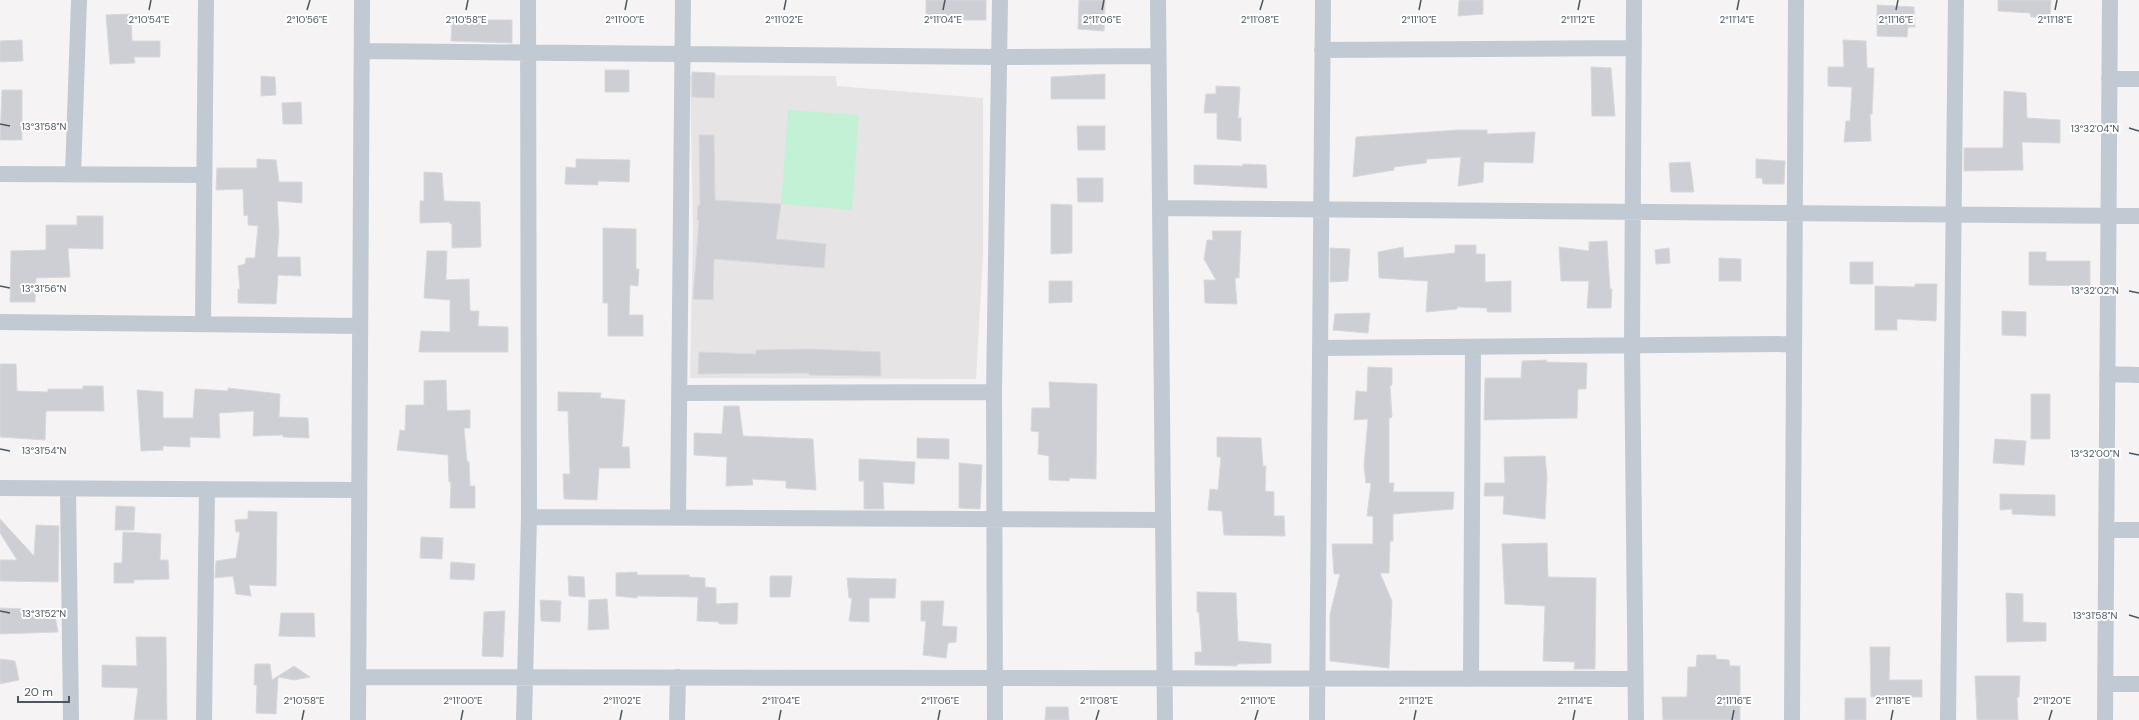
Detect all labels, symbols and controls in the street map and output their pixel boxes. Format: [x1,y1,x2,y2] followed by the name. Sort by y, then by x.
[128,13,170,26] text: 2°10'54"E
[286,13,328,26] text: 2°10'56"E
[445,13,487,26] text: 2°10'58"E
[605,13,645,26] text: 2°11'00"E
[765,13,803,26] text: 2°11'02"E
[924,13,963,26] text: 2°11'04"E
[1083,13,1122,26] text: 2°11'06"E
[1241,13,1280,26] text: 2°11'08"E
[1401,13,1437,26] text: 2°11'10"E
[1561,13,1596,26] text: 2°11'12"E
[1720,13,1755,26] text: 2°11'14"E
[1879,13,1914,26] text: 2°11'16"E
[2038,13,2073,26] text: 2°11'18"E
[22,120,66,133] text: 13°31'58"N
[2071,122,2119,135] text: 13°32'04"N
[22,282,66,295] text: 13°31'56"N
[2071,284,2119,297] text: 13°32'02"N
[22,444,66,457] text: 13°31'54"N
[2070,447,2120,460] text: 13°32'00"N
[22,607,66,620] text: 13°31'52"N
[2073,609,2117,622] text: 13°31'58"N
[18,678,69,704] scale bar
[24,684,53,700] text: 20 m
[283,694,325,707] text: 2°10'58"E
[443,694,483,707] text: 2°11'00"E
[603,694,641,707] text: 2°11'02"E
[762,694,801,707] text: 2°11'04"E
[921,694,960,707] text: 2°11'06"E
[1080,694,1119,707] text: 2°11'08"E
[1240,694,1276,707] text: 2°11'10"E
[1399,694,1434,707] text: 2°11'12"E
[1558,694,1593,707] text: 2°11'14"E
[1717,694,1752,707] text: 2°11'16"E
[1876,694,1911,707] text: 2°11'18"E
[2033,694,2071,707] text: 2°11'20"E

